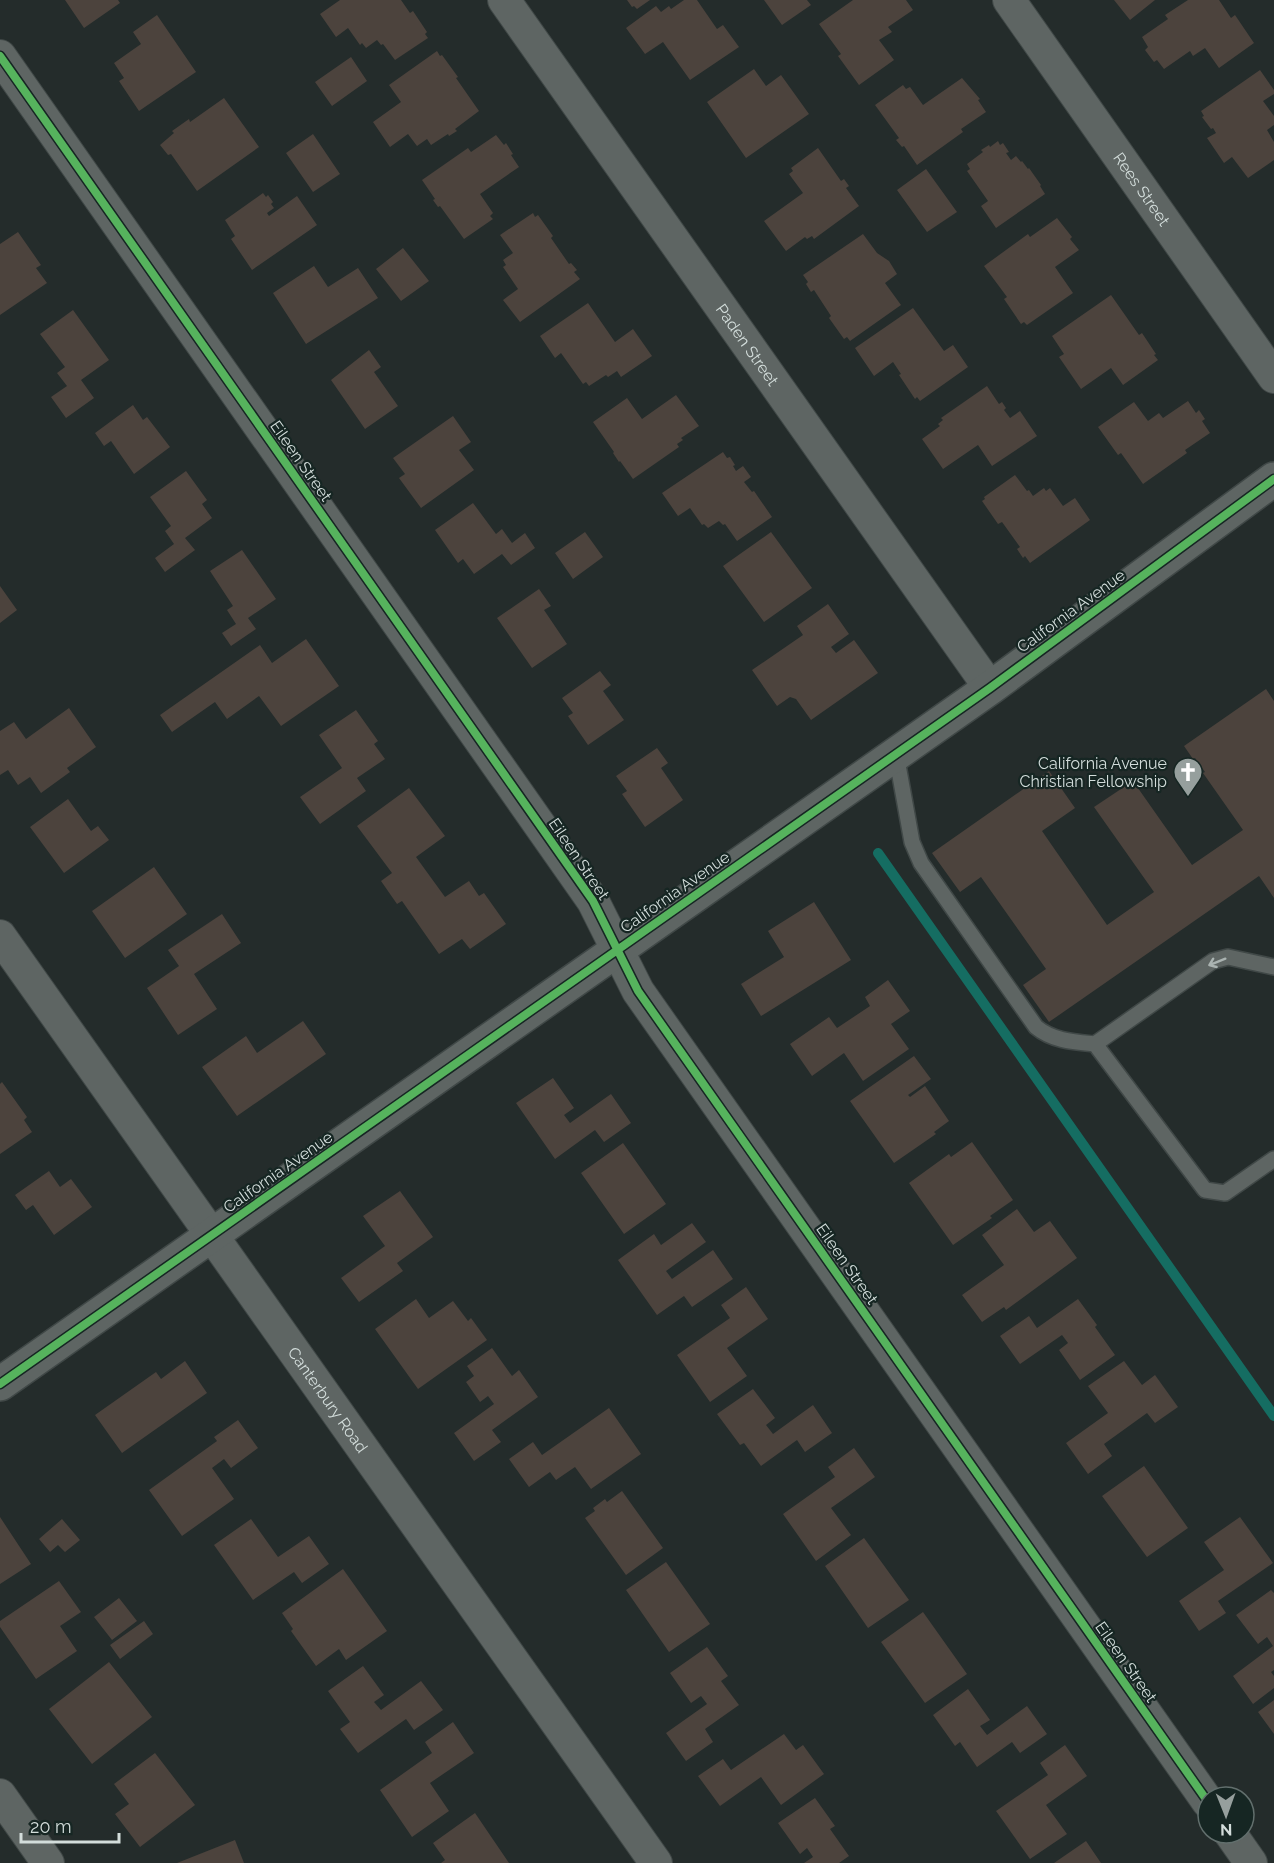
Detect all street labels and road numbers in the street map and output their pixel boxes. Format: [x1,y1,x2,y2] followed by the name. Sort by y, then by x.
[1110,149,1174,230] street label: Rees Street
[712,300,783,390] street label: Paden Street
[266,417,336,506] street label: Eileen Street
[1013,565,1129,657] street label: California Avenue
[545,815,614,904] street label: Eileen Street
[617,847,733,937] street label: California Avenue
[220,1127,336,1217] street label: California Avenue
[812,1220,882,1309] street label: Eileen Street
[284,1343,372,1456] street label: Canterbury Road
[1091,1618,1161,1707] street label: Eileen Street

